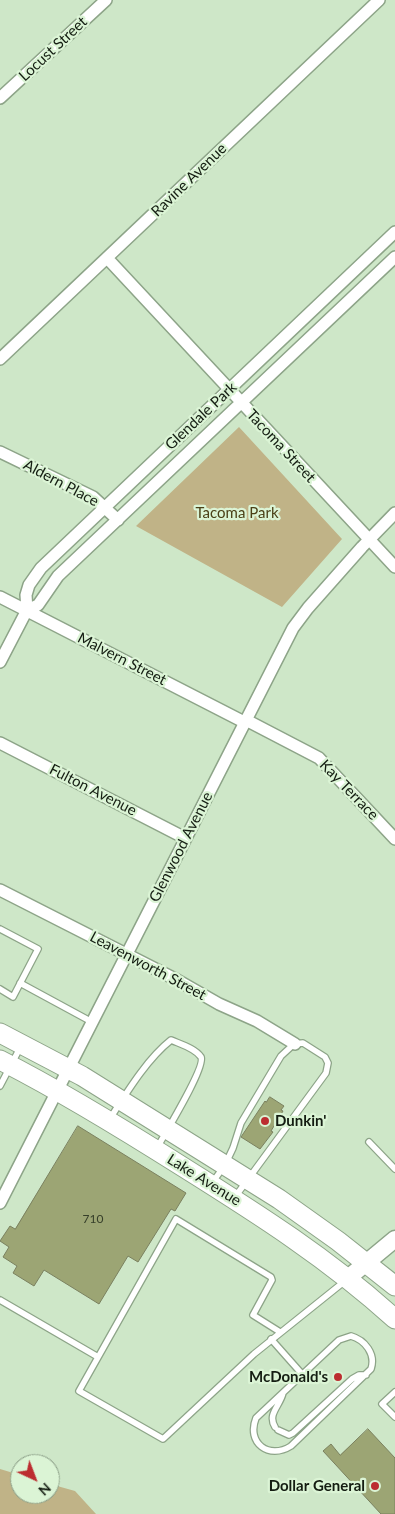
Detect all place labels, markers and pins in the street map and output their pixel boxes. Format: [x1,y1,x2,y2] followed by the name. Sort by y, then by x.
[275,1112,326,1130] place label: Dunkin'
[259,1115,271,1127] marker: Dunkin'
[249,1368,328,1386] place label: McDonald's
[332,1371,344,1383] marker: McDonald's
[269,1477,365,1495] place label: Dollar General
[369,1480,381,1492] marker: Dollar General

